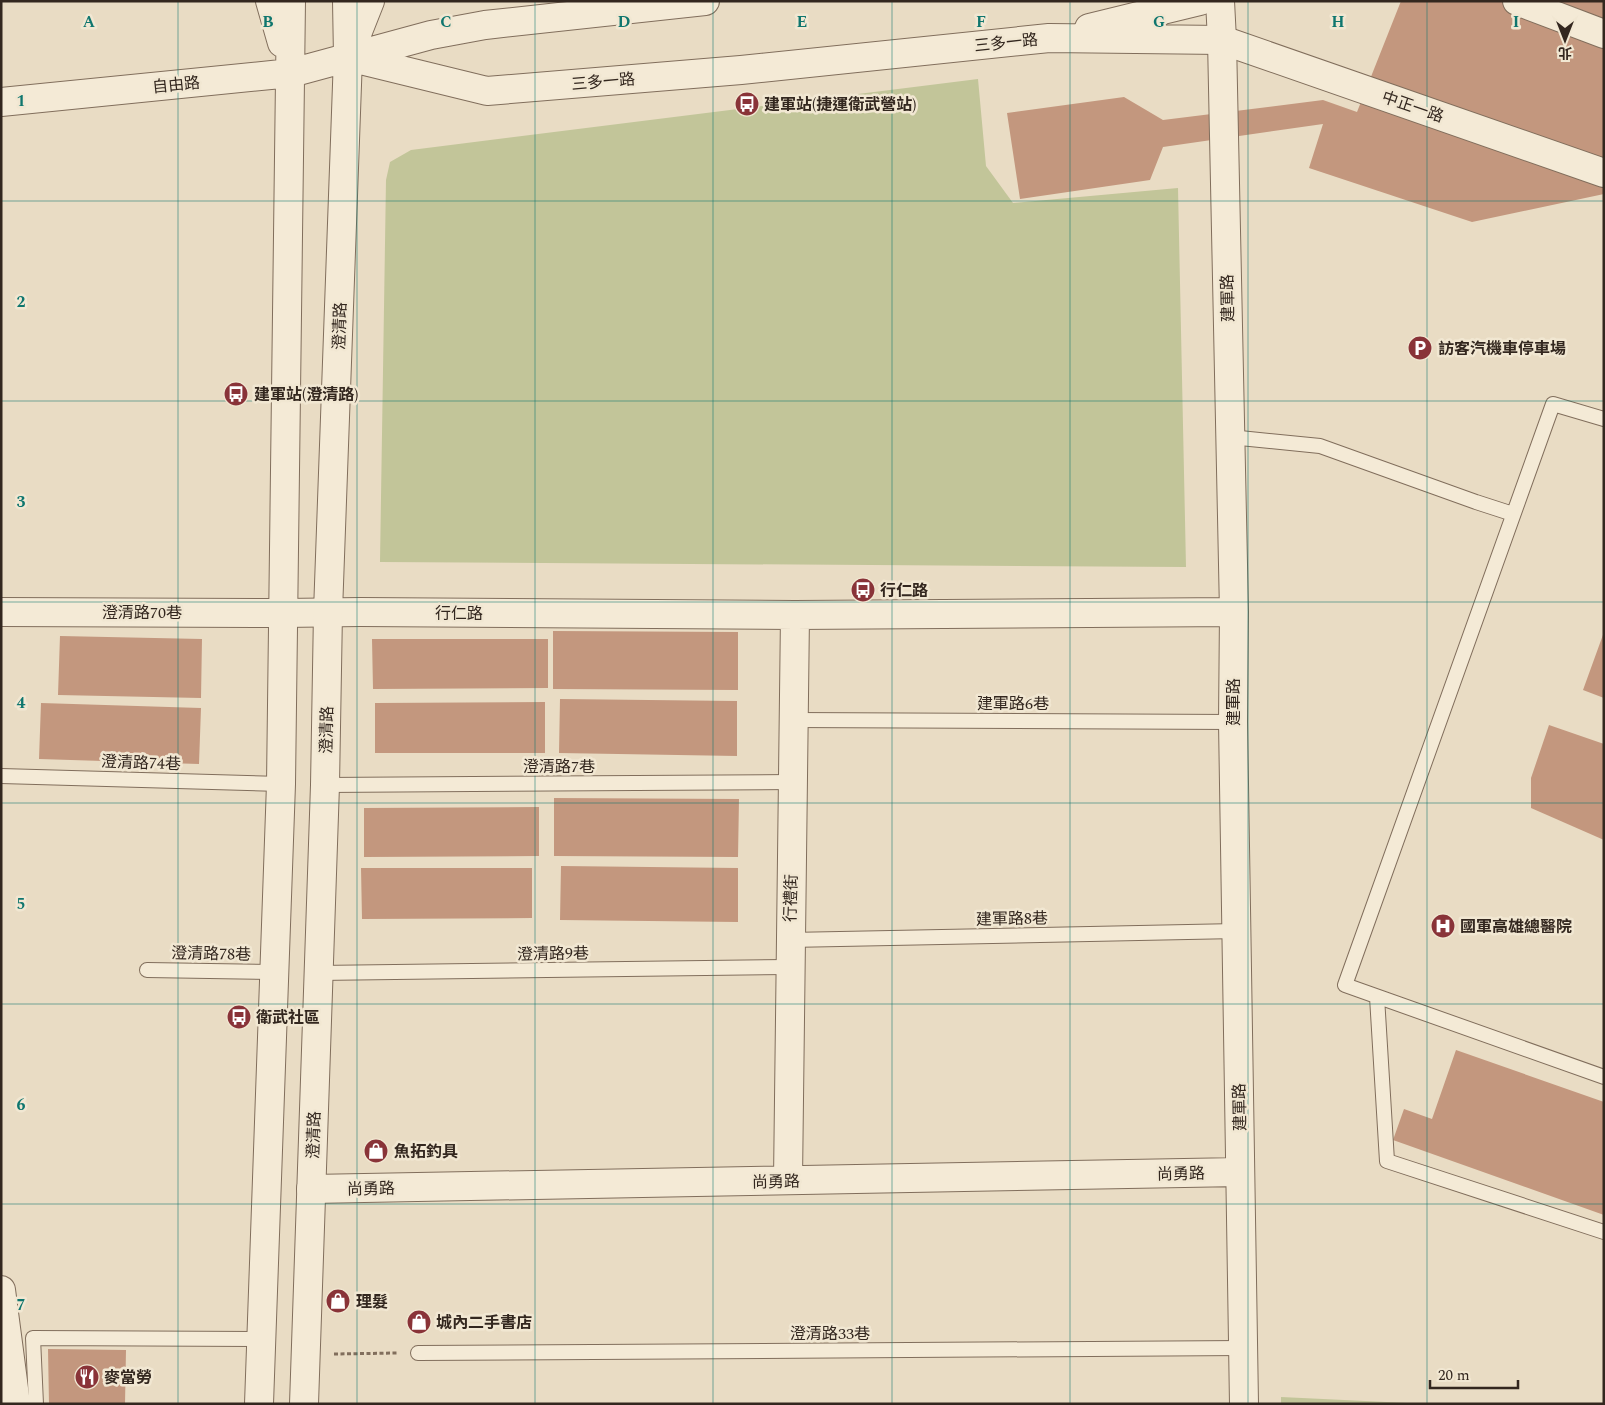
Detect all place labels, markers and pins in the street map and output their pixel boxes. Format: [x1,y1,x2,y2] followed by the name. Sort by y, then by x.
[734,91,760,117] bus stop icon: 建軍站(捷運衛武營站)
[764,93,916,117] place label: 建軍站(捷運衛武營站)
[1407,335,1433,361] parking icon: 訪客汽機車停車場
[1438,337,1566,361] place label: 訪客汽機車停車場
[223,381,249,407] bus stop icon: 建軍站(澄清路)
[254,383,358,407] place label: 建軍站(澄清路)
[850,577,876,603] bus stop icon: 行仁路
[880,579,928,603] place label: 行仁路
[1430,913,1456,939] hospital icon: 國軍高雄總醫院
[1460,915,1572,939] place label: 國軍高雄總醫院
[226,1004,252,1030] bus stop icon: 衛武社區
[256,1006,320,1030] place label: 衛武社區
[363,1138,389,1164] shop icon: 魚拓釣具
[394,1140,458,1164] place label: 魚拓釣具
[325,1288,351,1314] shop icon: 理髮
[356,1290,388,1314] place label: 理髮
[406,1309,432,1335] shop icon: 城內二手書店
[436,1311,532,1335] place label: 城內二手書店
[74,1364,100,1390] restaurant icon: 麥當勞
[104,1366,152,1390] place label: 麥當勞

